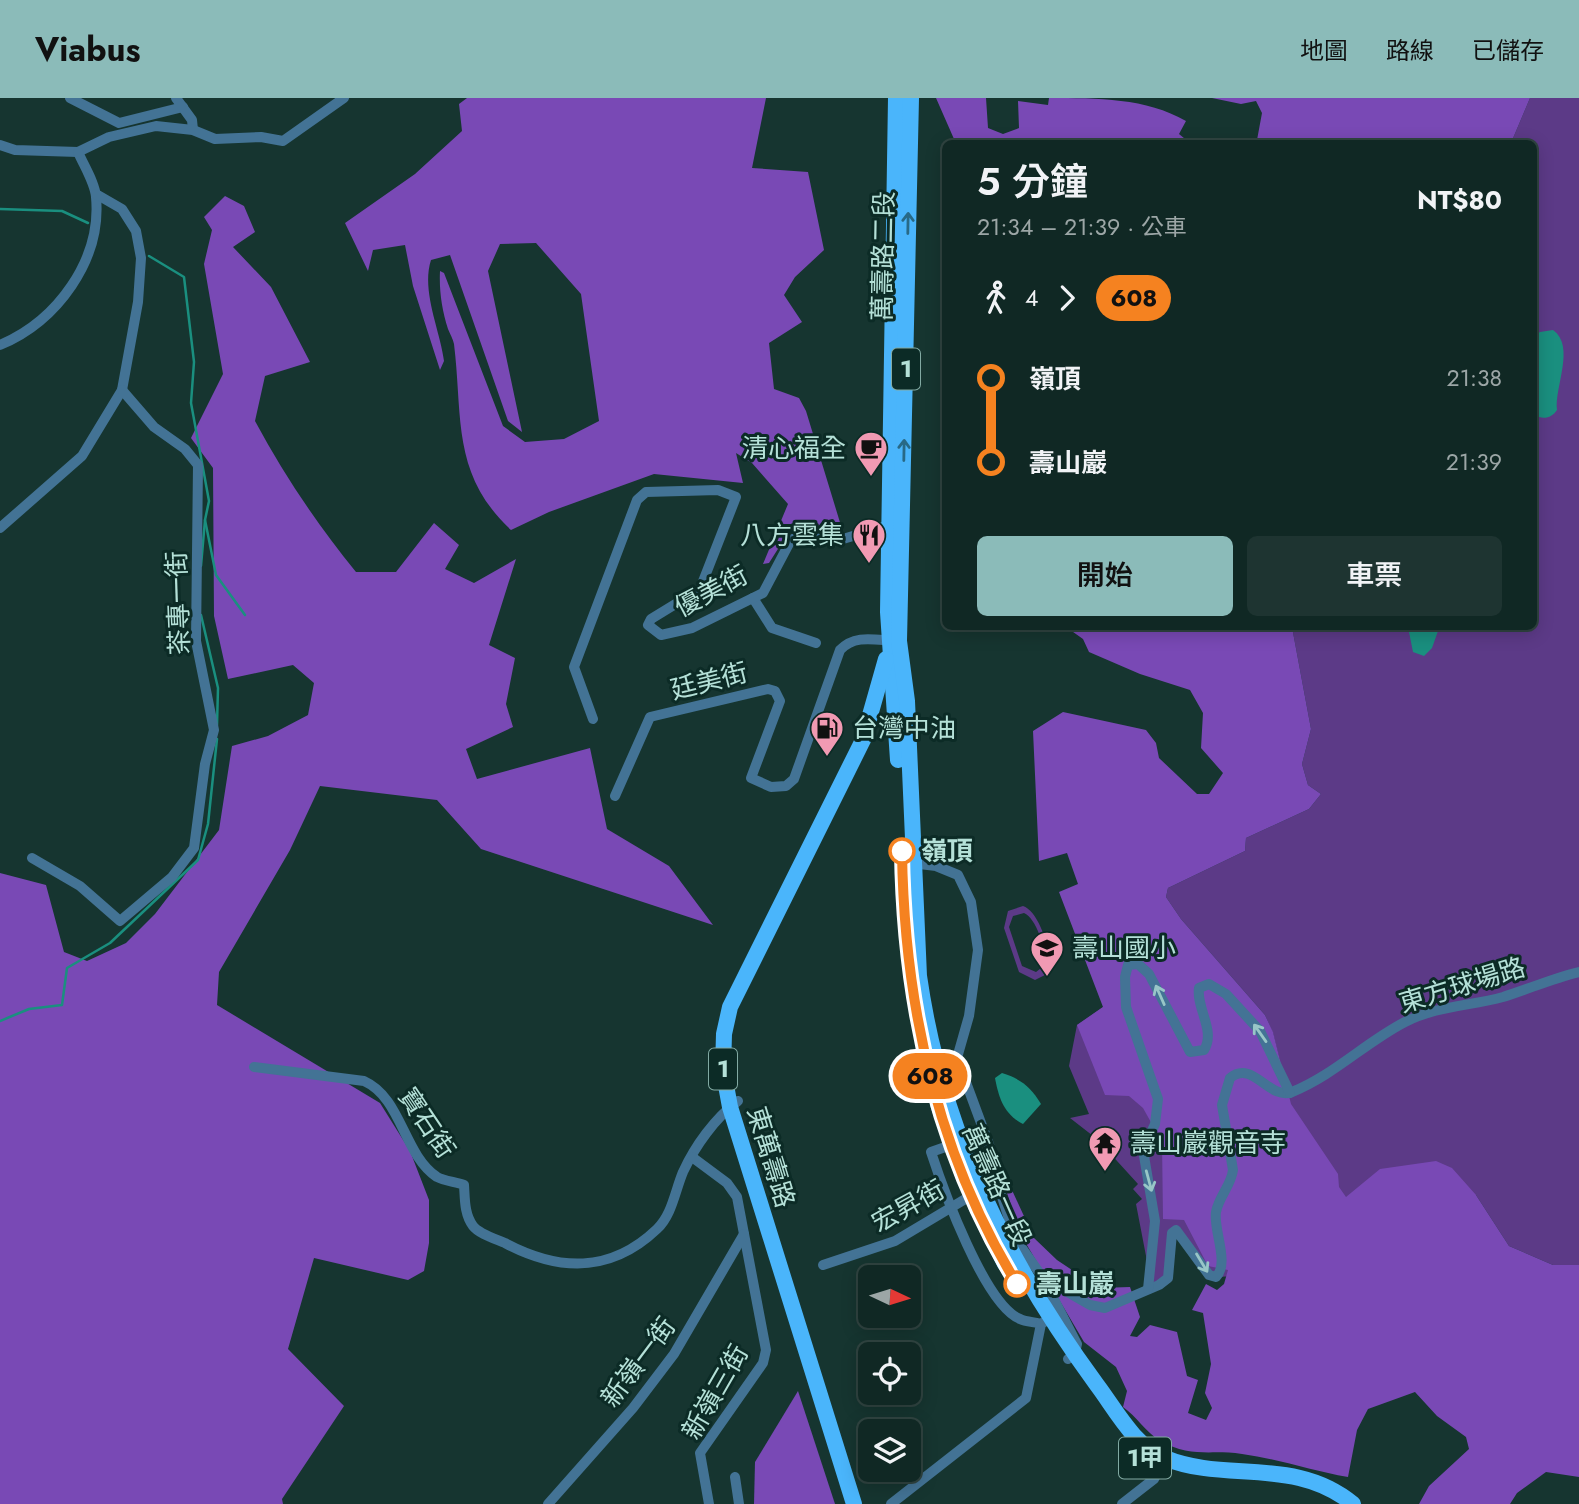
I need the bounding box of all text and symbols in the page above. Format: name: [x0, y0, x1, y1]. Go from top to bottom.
text: Viabus: [35, 26, 141, 73]
text: 地圖: [1300, 33, 1348, 68]
text: 路線: [1386, 33, 1434, 68]
text: 已儲存: [1472, 33, 1544, 68]
text: 5 分鐘: [977, 154, 1088, 209]
text: NT$80: [1417, 181, 1502, 219]
street label: 萬壽路二段: [863, 191, 903, 321]
text: 21:34 – 21:39 · 公車: [977, 210, 1187, 244]
one-way arrow: [902, 212, 915, 235]
icon: walk: [977, 279, 1015, 317]
icon: forward: [1048, 279, 1086, 317]
text: 608: [1110, 280, 1157, 315]
text: 4: [1025, 281, 1038, 315]
road number: 1: [892, 348, 920, 390]
text: 嶺頂: [1029, 360, 1081, 398]
text: 21:38: [1447, 361, 1502, 395]
place label: 清心福全: [742, 429, 846, 467]
cafe icon: 清心福全: [852, 429, 890, 478]
one-way arrow: [897, 439, 911, 462]
text: 壽山巖: [1029, 444, 1107, 482]
text: 21:39: [1446, 445, 1502, 479]
place label: 八方雲集: [740, 516, 844, 554]
restaurant icon: 八方雲集: [850, 516, 888, 565]
button: 開始: [977, 536, 1233, 616]
button: 車票: [1247, 536, 1502, 616]
street label: 茶專一街: [157, 550, 199, 656]
street label: 優美街: [668, 556, 754, 626]
street label: 廷美街: [667, 653, 751, 709]
fuel station icon: 台灣中油: [808, 709, 846, 758]
place label: 台灣中油: [852, 709, 956, 747]
place label: 嶺頂: [921, 832, 973, 870]
marker: 嶺頂: [889, 838, 915, 864]
school or university icon: 壽山國小: [1028, 929, 1066, 978]
place label: 壽山國小: [1072, 929, 1176, 967]
street label: 東方球場路: [1394, 948, 1530, 1022]
one-way arrow: [1153, 985, 1166, 1006]
one-way arrow: [1253, 1024, 1267, 1043]
road number: 1: [709, 1049, 737, 1090]
line badge: 608: [890, 1053, 970, 1099]
text: 608: [907, 1058, 954, 1093]
street label: 寶石街: [389, 1080, 465, 1166]
street label: 東萬壽路: [738, 1102, 804, 1212]
street label: 萬壽路一段: [953, 1118, 1041, 1252]
temple icon: 壽山巖觀音寺: [1086, 1124, 1124, 1173]
place label: 壽山巖觀音寺: [1130, 1124, 1286, 1162]
street label: 宏昇街: [865, 1170, 951, 1242]
one-way arrow: [1144, 1170, 1157, 1192]
one-way arrow: [1195, 1253, 1209, 1273]
north arrow: [858, 1265, 920, 1328]
map controls: [858, 1265, 921, 1482]
place label: 壽山巖: [1036, 1265, 1114, 1303]
marker: 壽山巖: [1004, 1271, 1030, 1297]
street label: 新嶺一街: [592, 1309, 684, 1415]
street label: 新嶺三街: [673, 1337, 757, 1447]
button: locate: [858, 1342, 921, 1405]
button: layers: [858, 1419, 921, 1482]
road number: 1甲: [1119, 1438, 1171, 1478]

